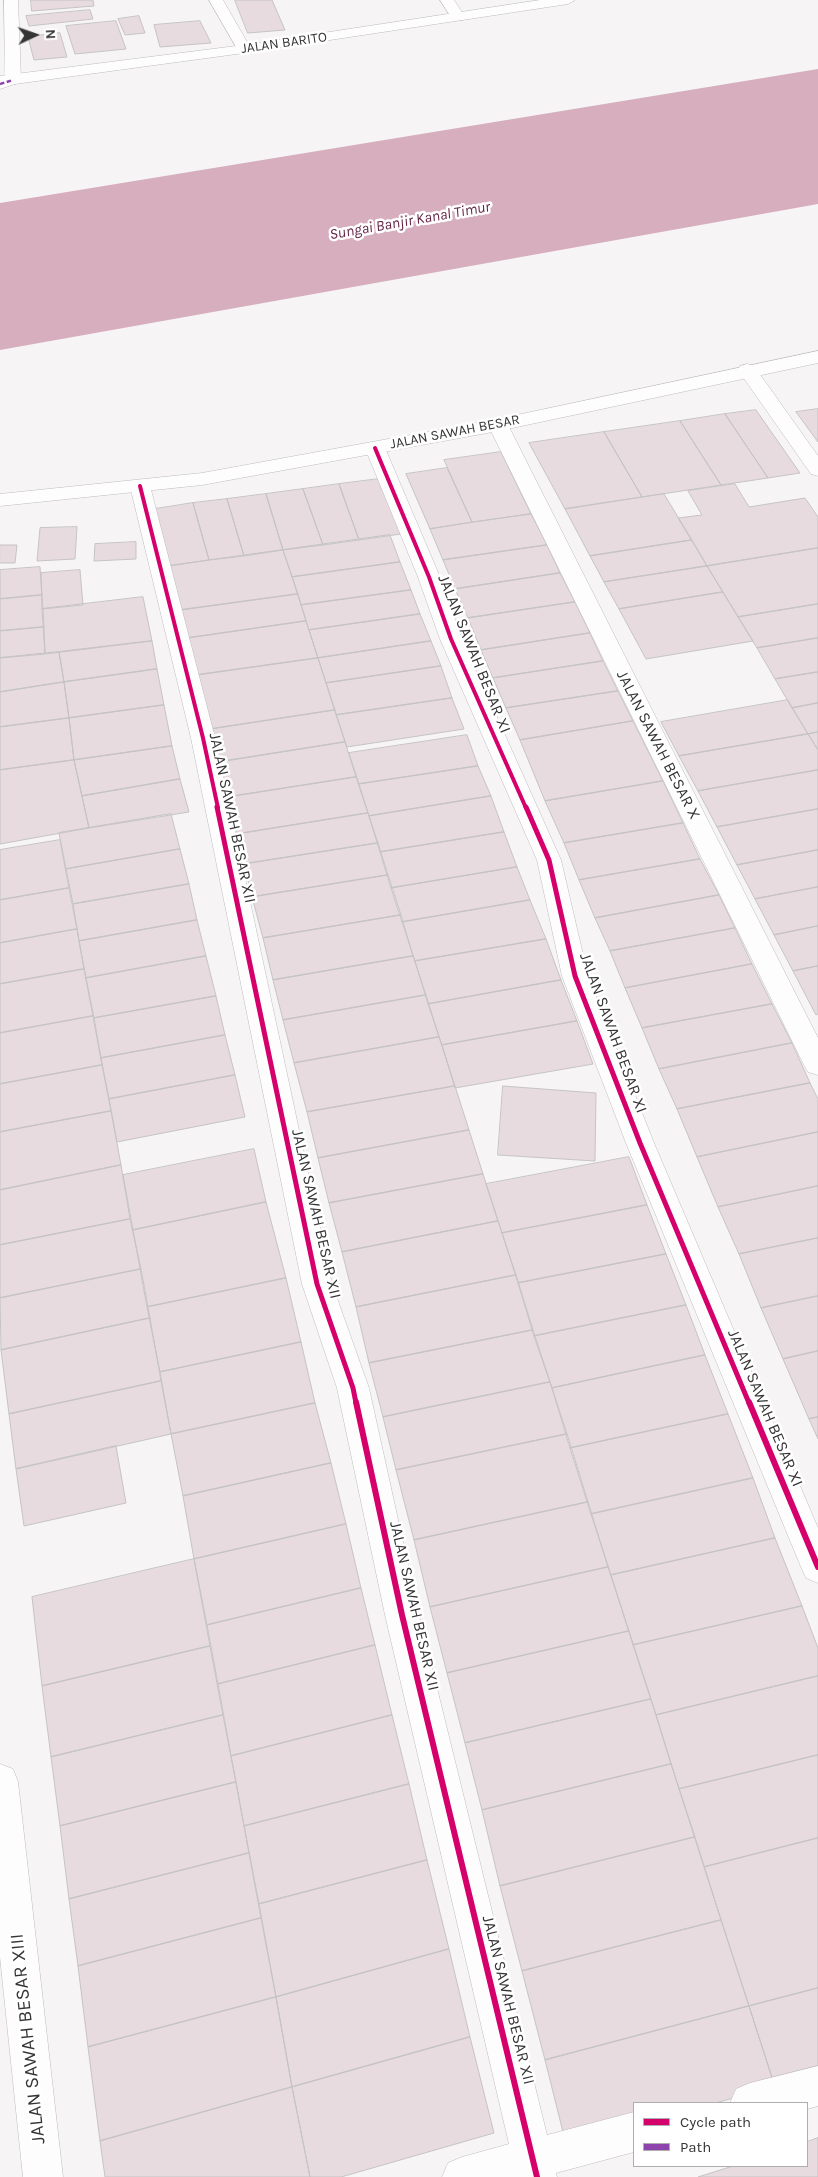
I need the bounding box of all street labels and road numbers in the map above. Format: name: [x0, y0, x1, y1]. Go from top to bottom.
street label: JALAN BARITO: [240, 29, 328, 57]
street label: JALAN SAWAH BESAR: [389, 411, 521, 453]
street label: JALAN SAWAH BESAR XI: [433, 572, 515, 736]
street label: JALAN SAWAH BESAR X: [612, 667, 704, 823]
street label: JALAN SAWAH BESAR XII: [205, 731, 259, 905]
street label: JALAN SAWAH BESAR XI: [575, 950, 651, 1116]
street label: JALAN SAWAH BESAR XII: [287, 1127, 345, 1301]
street label: JALAN SAWAH BESAR XI: [723, 1326, 807, 1490]
street label: JALAN SAWAH BESAR XII: [385, 1519, 443, 1693]
street label: JALAN SAWAH BESAR XII: [478, 1913, 538, 2087]
street label: JALAN SAWAH BESAR XIII: [6, 1933, 50, 2145]

